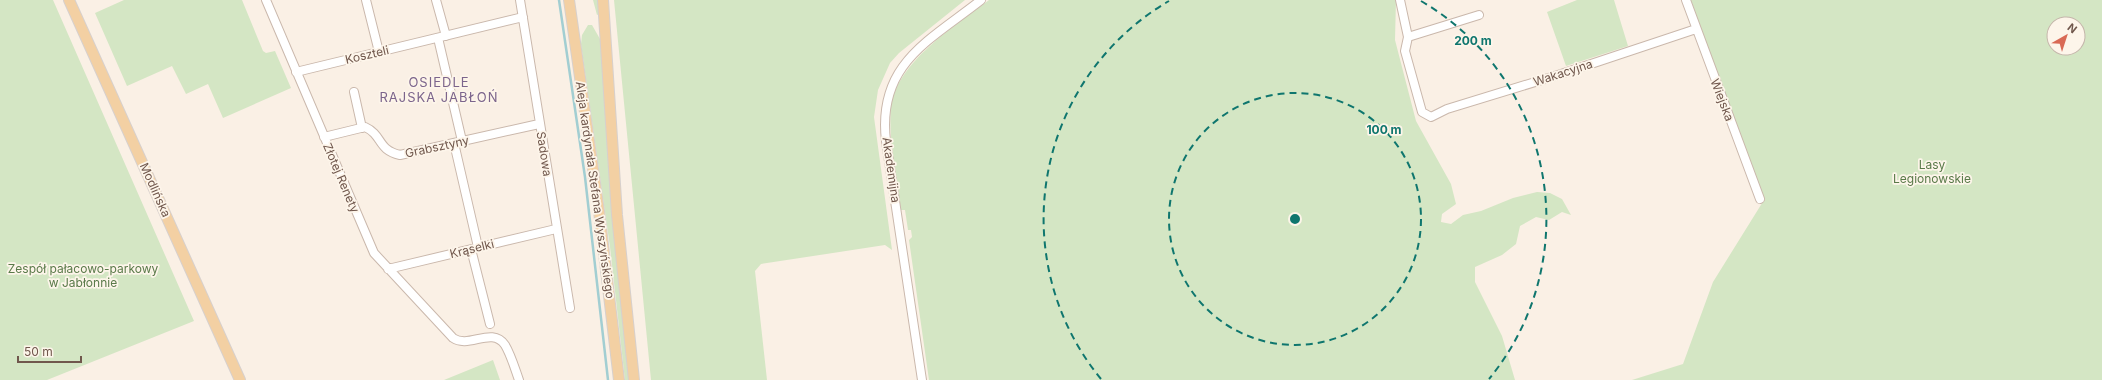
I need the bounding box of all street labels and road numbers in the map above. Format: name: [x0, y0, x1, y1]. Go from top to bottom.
street label: Koszteli: [344, 42, 390, 67]
street label: Wakacyjna: [1531, 56, 1594, 89]
street label: Wiejska: [1708, 76, 1737, 123]
street label: Aleja kardynała Stefana Wyszyńskiego: [573, 80, 618, 300]
street label: Sadowa: [534, 130, 555, 177]
street label: Grabsztyny: [404, 132, 471, 161]
street label: Akademijna: [879, 136, 904, 204]
street label: Złotej Renety: [320, 141, 363, 215]
street label: Modlińska: [137, 160, 174, 219]
street label: Krąselki: [448, 236, 496, 261]

